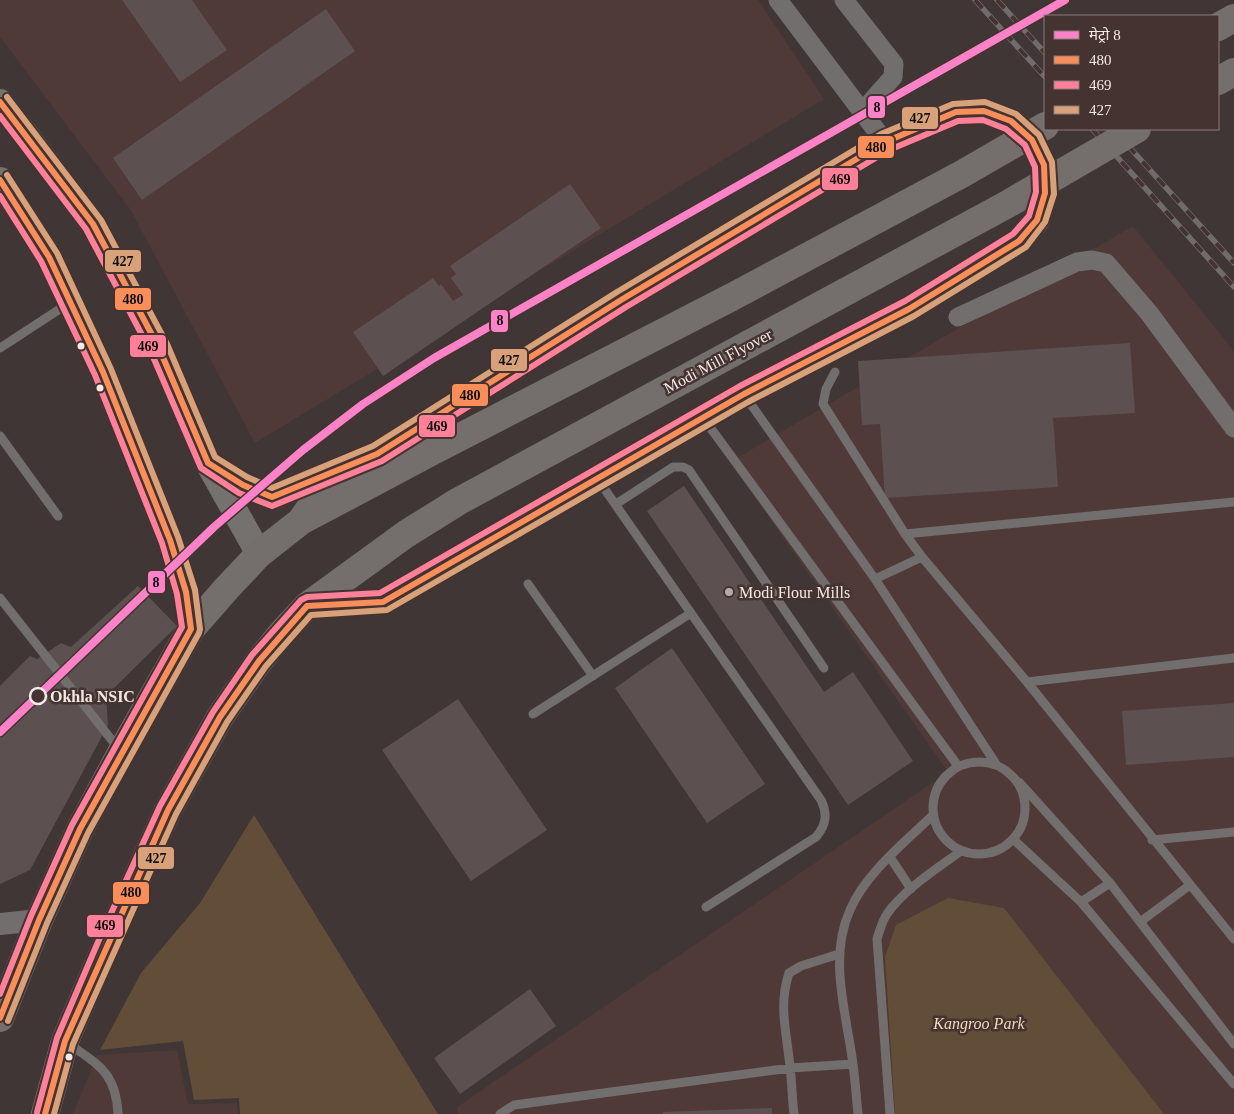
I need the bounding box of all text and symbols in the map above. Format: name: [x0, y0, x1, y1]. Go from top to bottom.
legend: [1044, 15, 1219, 130]
text: मेट्रो 8: [1089, 26, 1121, 44]
text: 480: [1089, 52, 1112, 68]
text: 469: [1089, 77, 1112, 93]
line badge: 8: [867, 95, 886, 119]
text: 8: [874, 100, 881, 115]
text: 427: [1089, 102, 1112, 118]
line badge: 427: [901, 106, 939, 130]
text: 427: [910, 111, 931, 126]
line badge: 480: [857, 135, 895, 159]
text: 480: [866, 140, 887, 155]
line badge: 469: [821, 167, 859, 191]
text: 469: [830, 172, 851, 187]
line badge: 427: [104, 249, 142, 273]
text: 427: [113, 254, 134, 269]
line badge: 480: [114, 287, 152, 311]
text: 480: [123, 292, 144, 307]
line badge: 8: [490, 309, 509, 333]
text: 8: [497, 313, 504, 328]
street label: Modi Mill Flyover: [661, 325, 776, 398]
line badge: 469: [129, 334, 167, 358]
text: 469: [138, 339, 159, 354]
unlabelled marker: [76, 341, 86, 351]
line badge: 427: [490, 348, 528, 372]
text: 427: [499, 353, 520, 368]
unlabelled marker: [95, 383, 105, 393]
line badge: 480: [451, 383, 489, 407]
text: 480: [460, 388, 481, 403]
line badge: 469: [418, 414, 456, 438]
text: 469: [427, 419, 448, 434]
line badge: 8: [147, 570, 166, 594]
text: 8: [153, 575, 160, 590]
place label: Modi Flour Mills: [739, 584, 850, 601]
marker: Modi Flour Mills: [723, 586, 735, 598]
marker: Okhla NSIC: [29, 687, 47, 705]
place label: Okhla NSIC: [50, 688, 135, 705]
line badge: 427: [137, 846, 175, 870]
text: 427: [146, 851, 167, 866]
line badge: 480: [112, 881, 150, 905]
text: 480: [121, 885, 142, 900]
line badge: 469: [86, 914, 124, 938]
text: 469: [95, 918, 116, 933]
park label: Kangroo Park: [932, 1015, 1026, 1033]
unlabelled marker: [64, 1052, 74, 1062]

